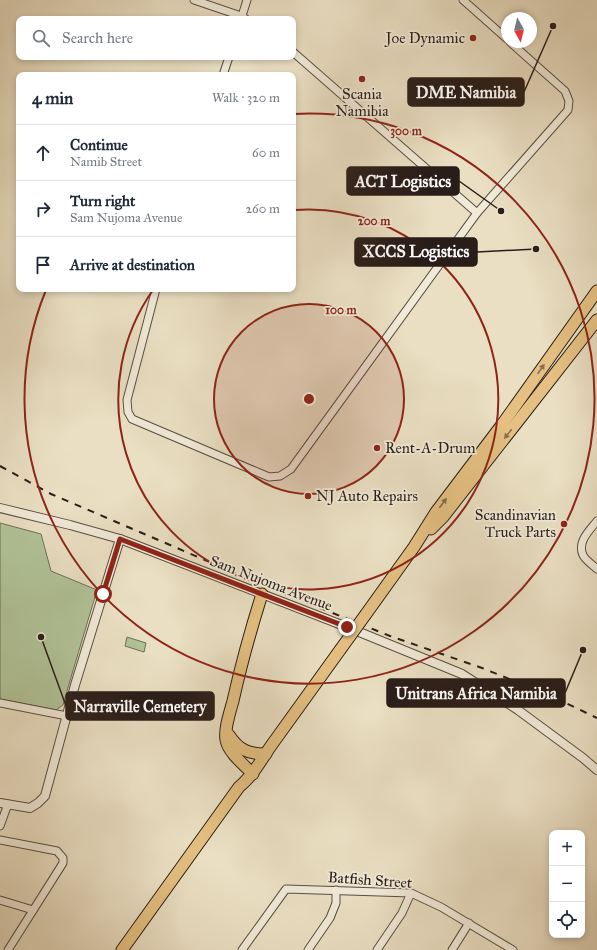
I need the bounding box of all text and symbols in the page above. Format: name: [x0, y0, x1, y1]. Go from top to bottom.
north arrow: [501, 12, 537, 48]
search box: [16, 16, 296, 60]
icon: search: [30, 27, 52, 49]
text: Search here: [62, 29, 133, 47]
place label: Joe Dynamic: [384, 29, 465, 48]
marker: Joe Dynamic: [468, 33, 478, 43]
marker: Scania Namibia: [357, 74, 367, 84]
callout: DME Namibia: [408, 78, 524, 106]
text: DME Namibia: [416, 83, 517, 102]
place label: Scania Namibia: [335, 85, 389, 120]
text: 4 min: [32, 88, 73, 109]
text: Walk · 320 m: [212, 90, 280, 106]
text: 300 m: [390, 124, 423, 139]
text: Continue: [70, 136, 128, 154]
icon: ahead: [32, 142, 54, 164]
text: 60 m: [252, 145, 280, 161]
text: Namib Street: [70, 154, 142, 170]
callout: ACT Logistics: [347, 167, 459, 195]
text: ACT Logistics: [354, 172, 451, 192]
text: Turn right: [70, 192, 135, 210]
icon: right: [32, 198, 54, 220]
text: 260 m: [246, 201, 280, 217]
text: Sam Nujoma Avenue: [70, 210, 182, 226]
text: 200 m: [358, 214, 391, 228]
callout: XCCS Logistics: [355, 238, 477, 266]
text: XCCS Logistics: [362, 242, 470, 262]
icon: arrive: [32, 254, 54, 276]
text: Arrive at destination: [70, 256, 195, 274]
text: 100 m: [325, 303, 358, 317]
one-way arrow: [537, 364, 545, 375]
centre of rings: [302, 392, 316, 406]
one-way arrow: [504, 428, 512, 439]
place label: Rent-A-Drum: [385, 439, 476, 457]
marker: Rent-A-Drum: [372, 443, 382, 453]
place label: NJ Auto Repairs: [316, 487, 418, 506]
marker: NJ Auto Repairs: [303, 491, 313, 501]
one-way arrow: [439, 497, 447, 508]
place label: Scandinavian Truck Parts: [475, 506, 556, 541]
marker: Scandinavian Truck Parts: [559, 519, 569, 529]
street label: Sam Nujoma Avenue: [207, 551, 335, 615]
route start: [94, 585, 112, 603]
route end: [338, 618, 356, 636]
callout: Unitrans Africa Namibia: [387, 679, 565, 707]
text: Unitrans Africa Namibia: [395, 684, 558, 703]
callout: Narraville Cemetery: [66, 692, 214, 720]
text: Narraville Cemetery: [74, 697, 208, 717]
map controls: [549, 830, 585, 938]
button: +: [549, 830, 585, 866]
button: −: [549, 866, 585, 902]
street label: Batfish Street: [327, 868, 413, 892]
button: locate: [549, 902, 585, 938]

